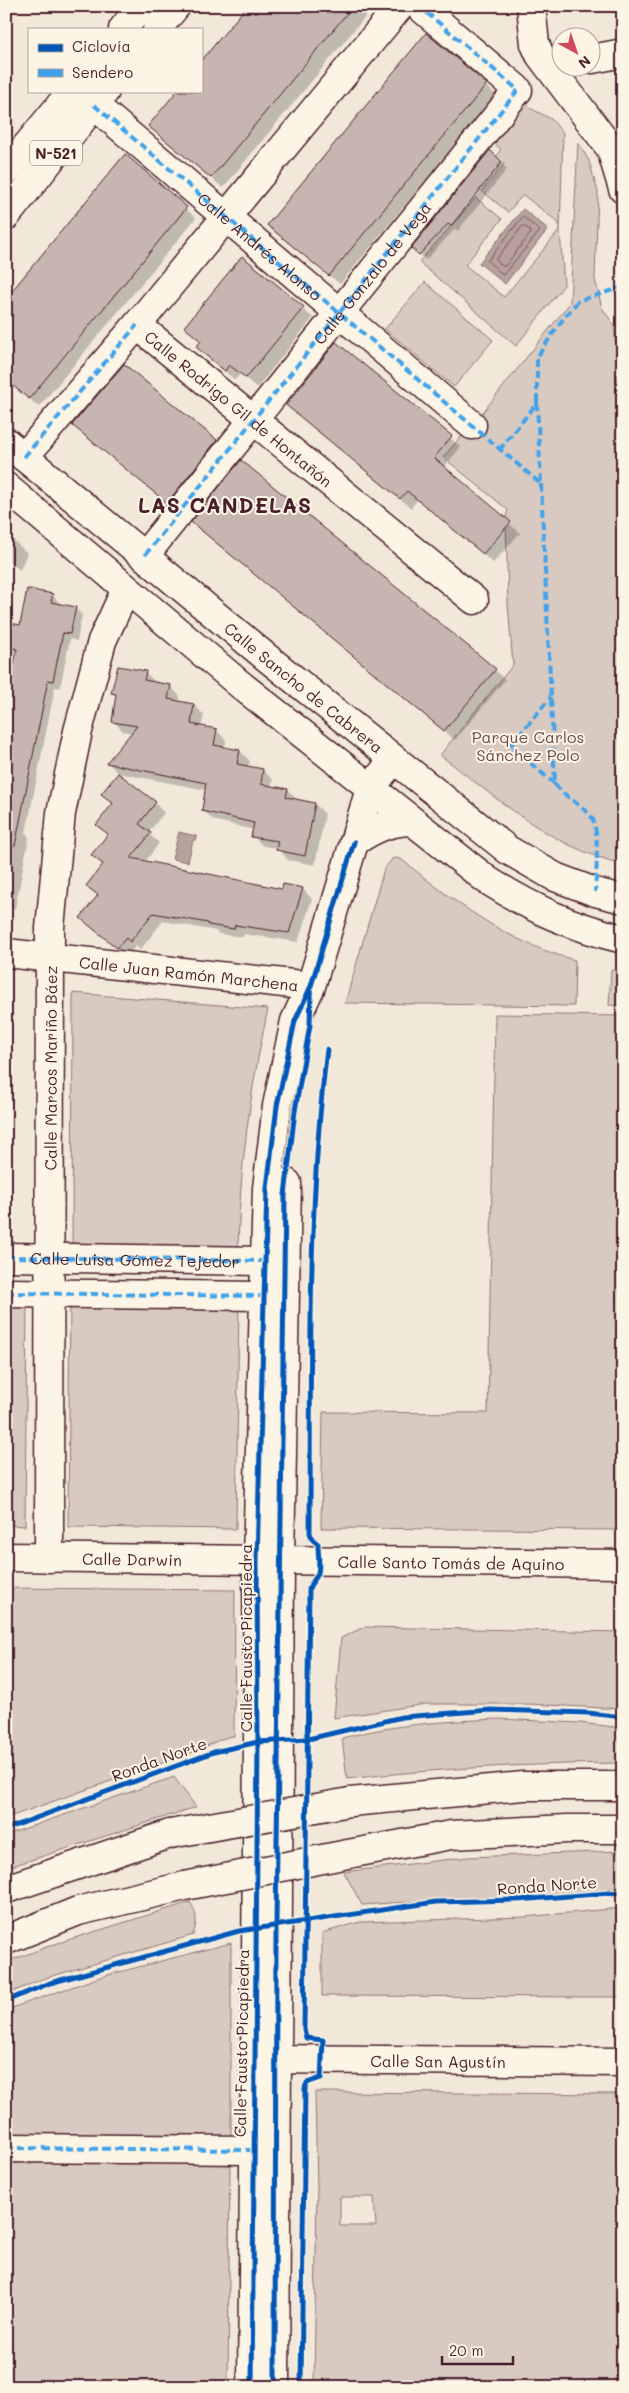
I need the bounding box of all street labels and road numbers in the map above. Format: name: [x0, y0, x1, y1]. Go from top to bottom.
road number: N-521: [30, 140, 82, 166]
street label: Calle Andrés Alonso: [194, 187, 327, 305]
street label: Calle Gonzalo de Vega: [308, 197, 435, 348]
street label: Calle Rodrigo Gil de Hontañón: [141, 325, 337, 491]
street label: Calle Sancho de Cabrera: [220, 617, 388, 757]
street label: Calle Juan Ramón Marchena: [78, 950, 300, 995]
street label: Calle Marcos Mariño Báez: [39, 965, 60, 1171]
street label: Calle Luisa Gómez Tejedor: [30, 1247, 240, 1271]
street label: Calle Fausto Picapiedra: [235, 1544, 256, 1732]
street label: Calle Darwin: [82, 1547, 182, 1569]
street label: Calle Santo Tomás de Aquino: [338, 1550, 564, 1574]
street label: Ronda Norte: [108, 1732, 210, 1786]
street label: Ronda Norte: [496, 1871, 598, 1899]
street label: Calle Fausto Picapiedra: [229, 1949, 253, 2137]
street label: Calle San Agustín: [370, 2049, 506, 2072]

